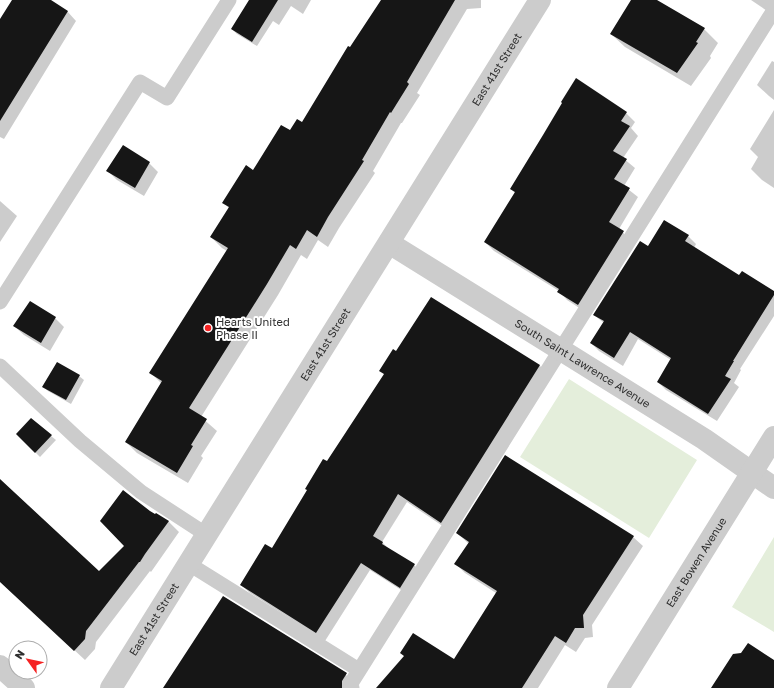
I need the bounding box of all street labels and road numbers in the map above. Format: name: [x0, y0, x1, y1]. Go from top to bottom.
street label: East 41st Street: [469, 30, 524, 108]
street label: East 41st Street: [297, 305, 352, 383]
street label: South Saint Lawrence Avenue: [513, 316, 653, 410]
street label: East Bowen Avenue: [663, 515, 728, 609]
street label: East 41st Street: [126, 580, 181, 658]

